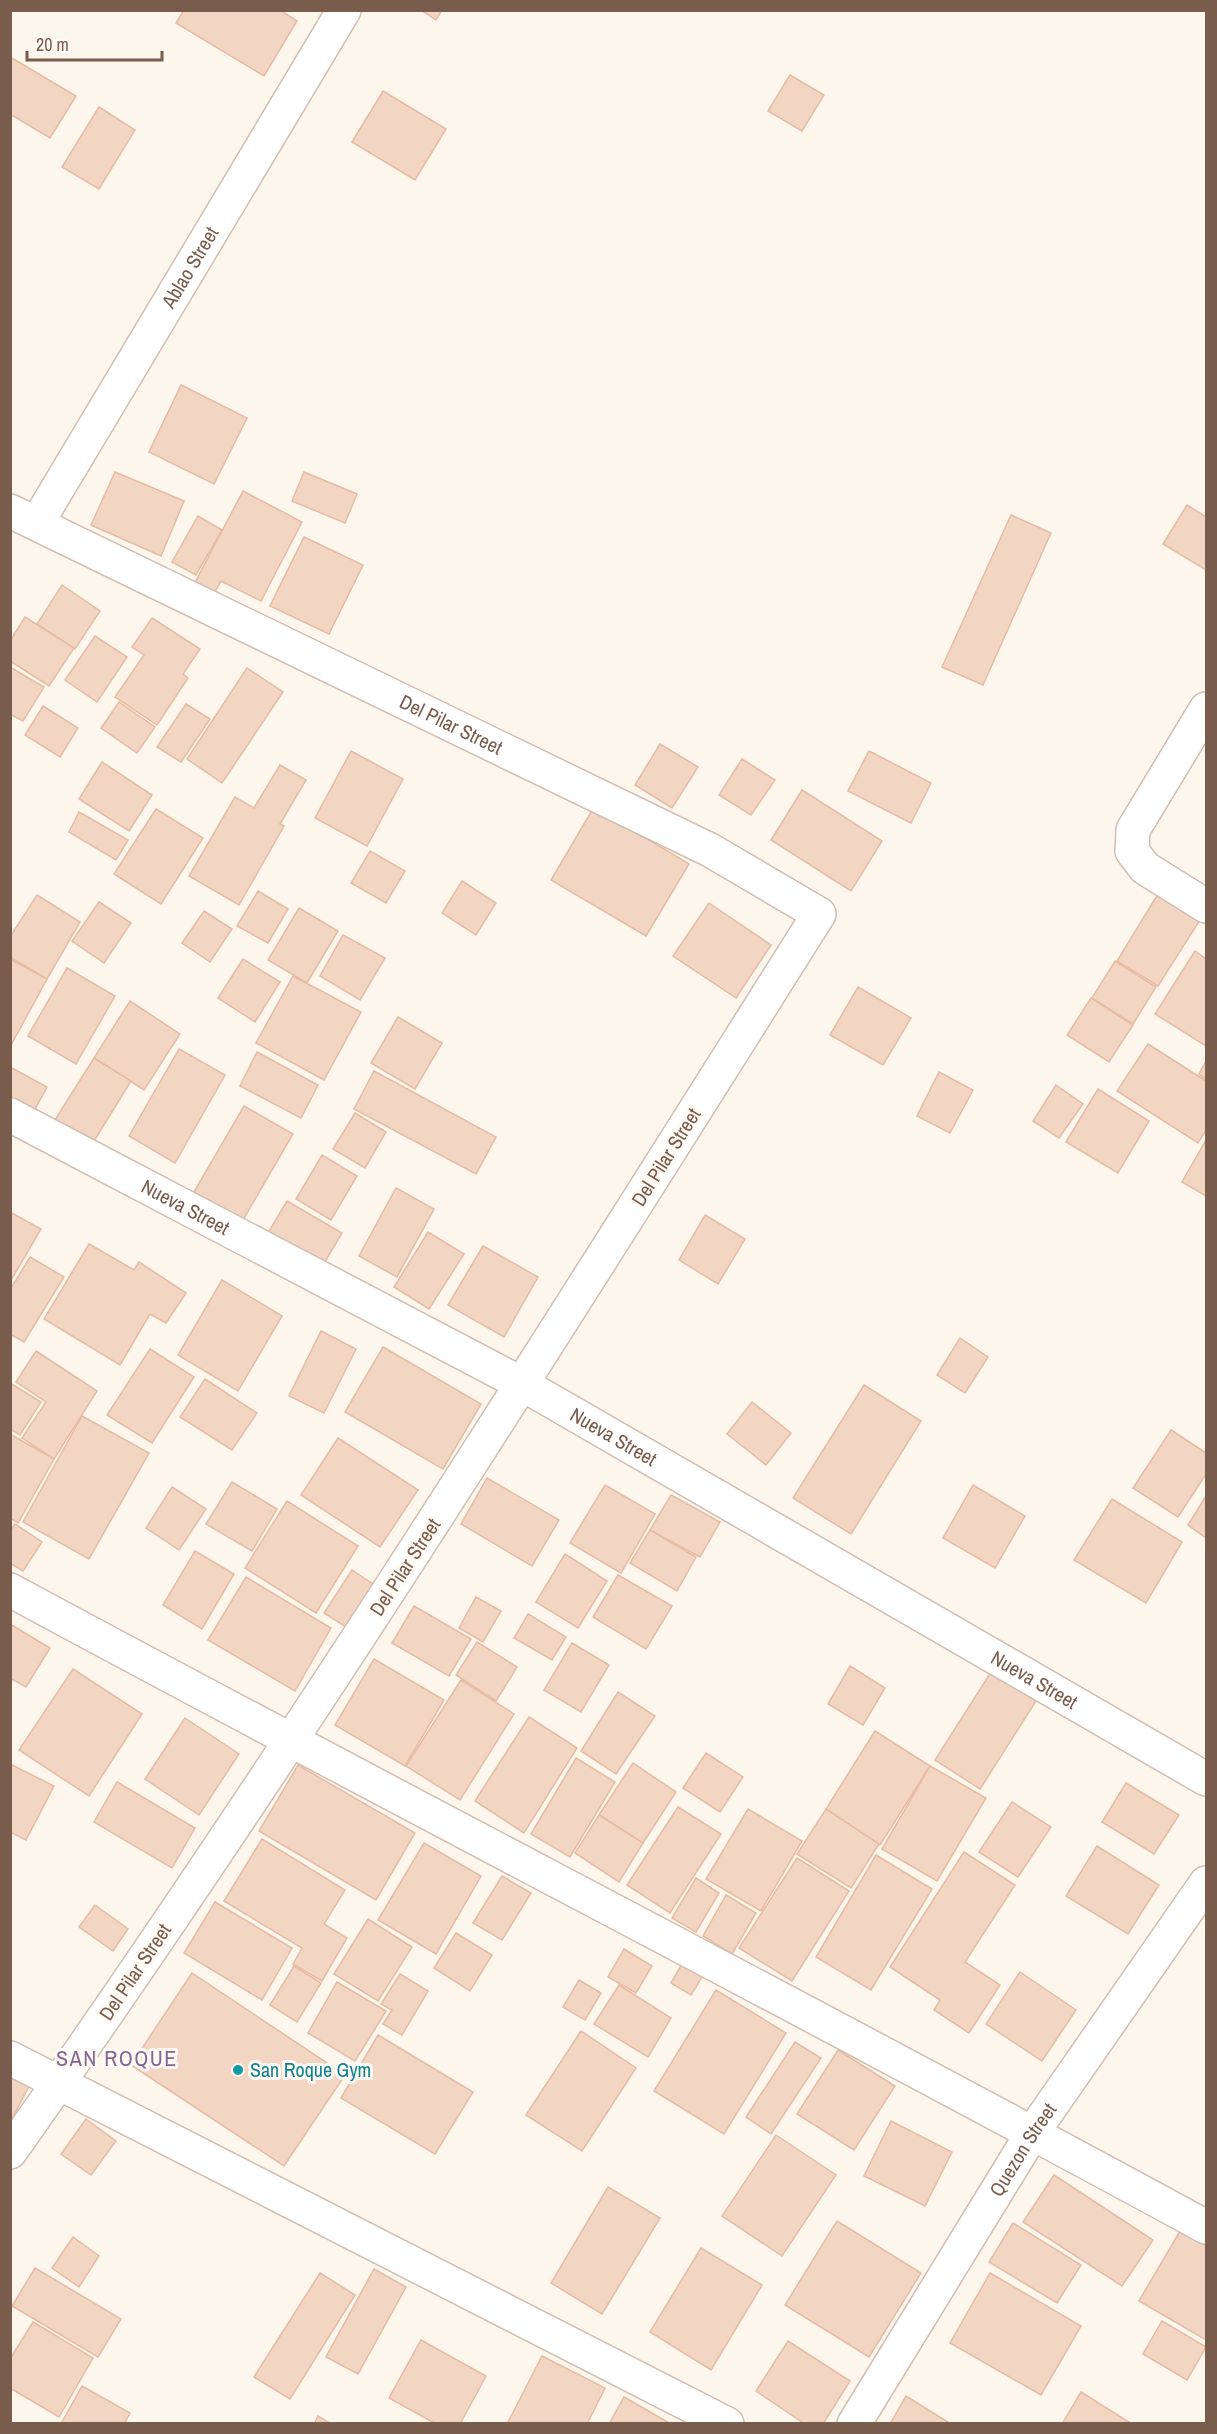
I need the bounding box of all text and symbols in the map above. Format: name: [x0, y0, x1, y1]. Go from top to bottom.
scale bar: [27, 24, 162, 62]
text: 20 m: [36, 32, 69, 57]
street label: Ablao Street: [154, 221, 225, 314]
street label: Del Pilar Street: [395, 688, 508, 761]
street label: Del Pilar Street: [625, 1102, 707, 1211]
street label: Nueva Street: [137, 1172, 235, 1241]
street label: Nueva Street: [566, 1401, 662, 1472]
street label: Del Pilar Street: [363, 1512, 446, 1621]
street label: Nueva Street: [986, 1644, 1083, 1715]
street label: Del Pilar Street: [92, 1918, 177, 2025]
district label: SAN ROQUE: [56, 2043, 178, 2073]
place label: San Roque Gym: [250, 2056, 371, 2083]
marker: San Roque Gym: [231, 2063, 245, 2077]
street label: Quezon Street: [983, 2097, 1062, 2201]

